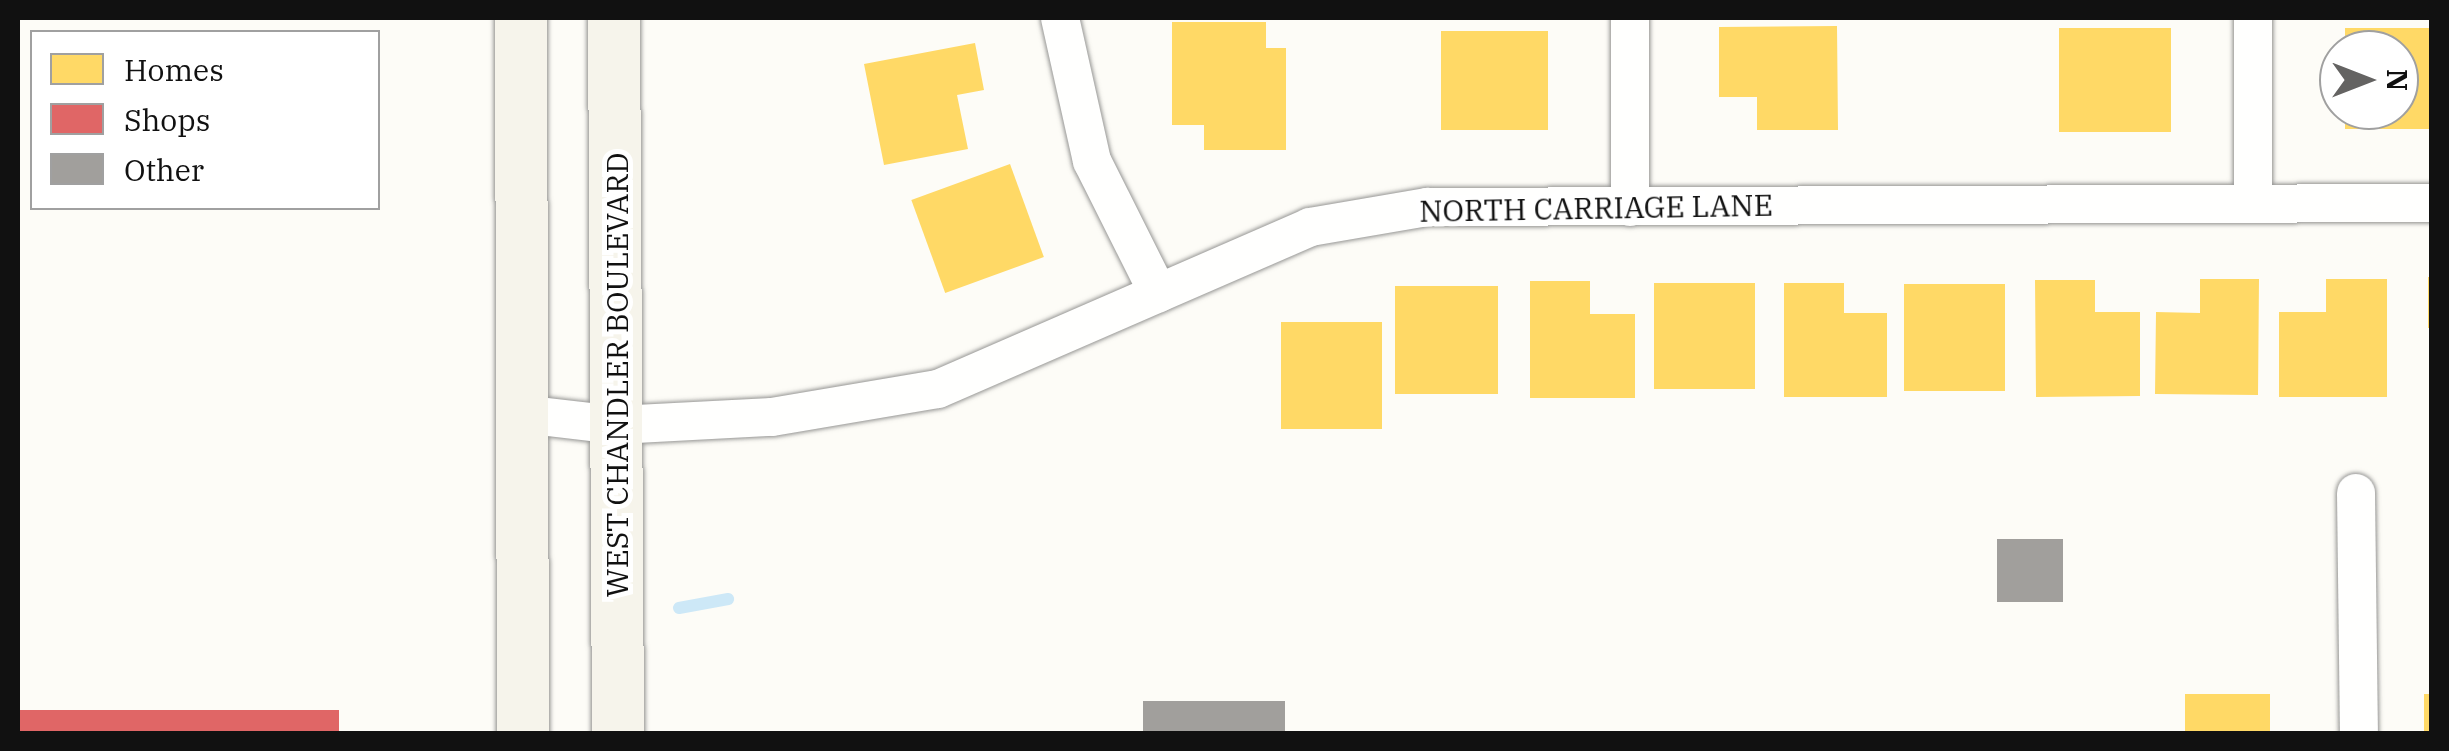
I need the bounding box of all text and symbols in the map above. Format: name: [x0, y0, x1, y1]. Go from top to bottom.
legend: [30, 30, 380, 210]
north arrow: [2319, 30, 2419, 130]
text: Homes: [124, 50, 224, 89]
text: N: [2379, 69, 2416, 91]
text: Shops: [124, 100, 210, 139]
text: Other: [124, 150, 204, 189]
street label: WEST CHANDLER BOULEVARD: [599, 152, 635, 598]
street label: NORTH CARRIAGE LANE: [1419, 187, 1773, 229]

